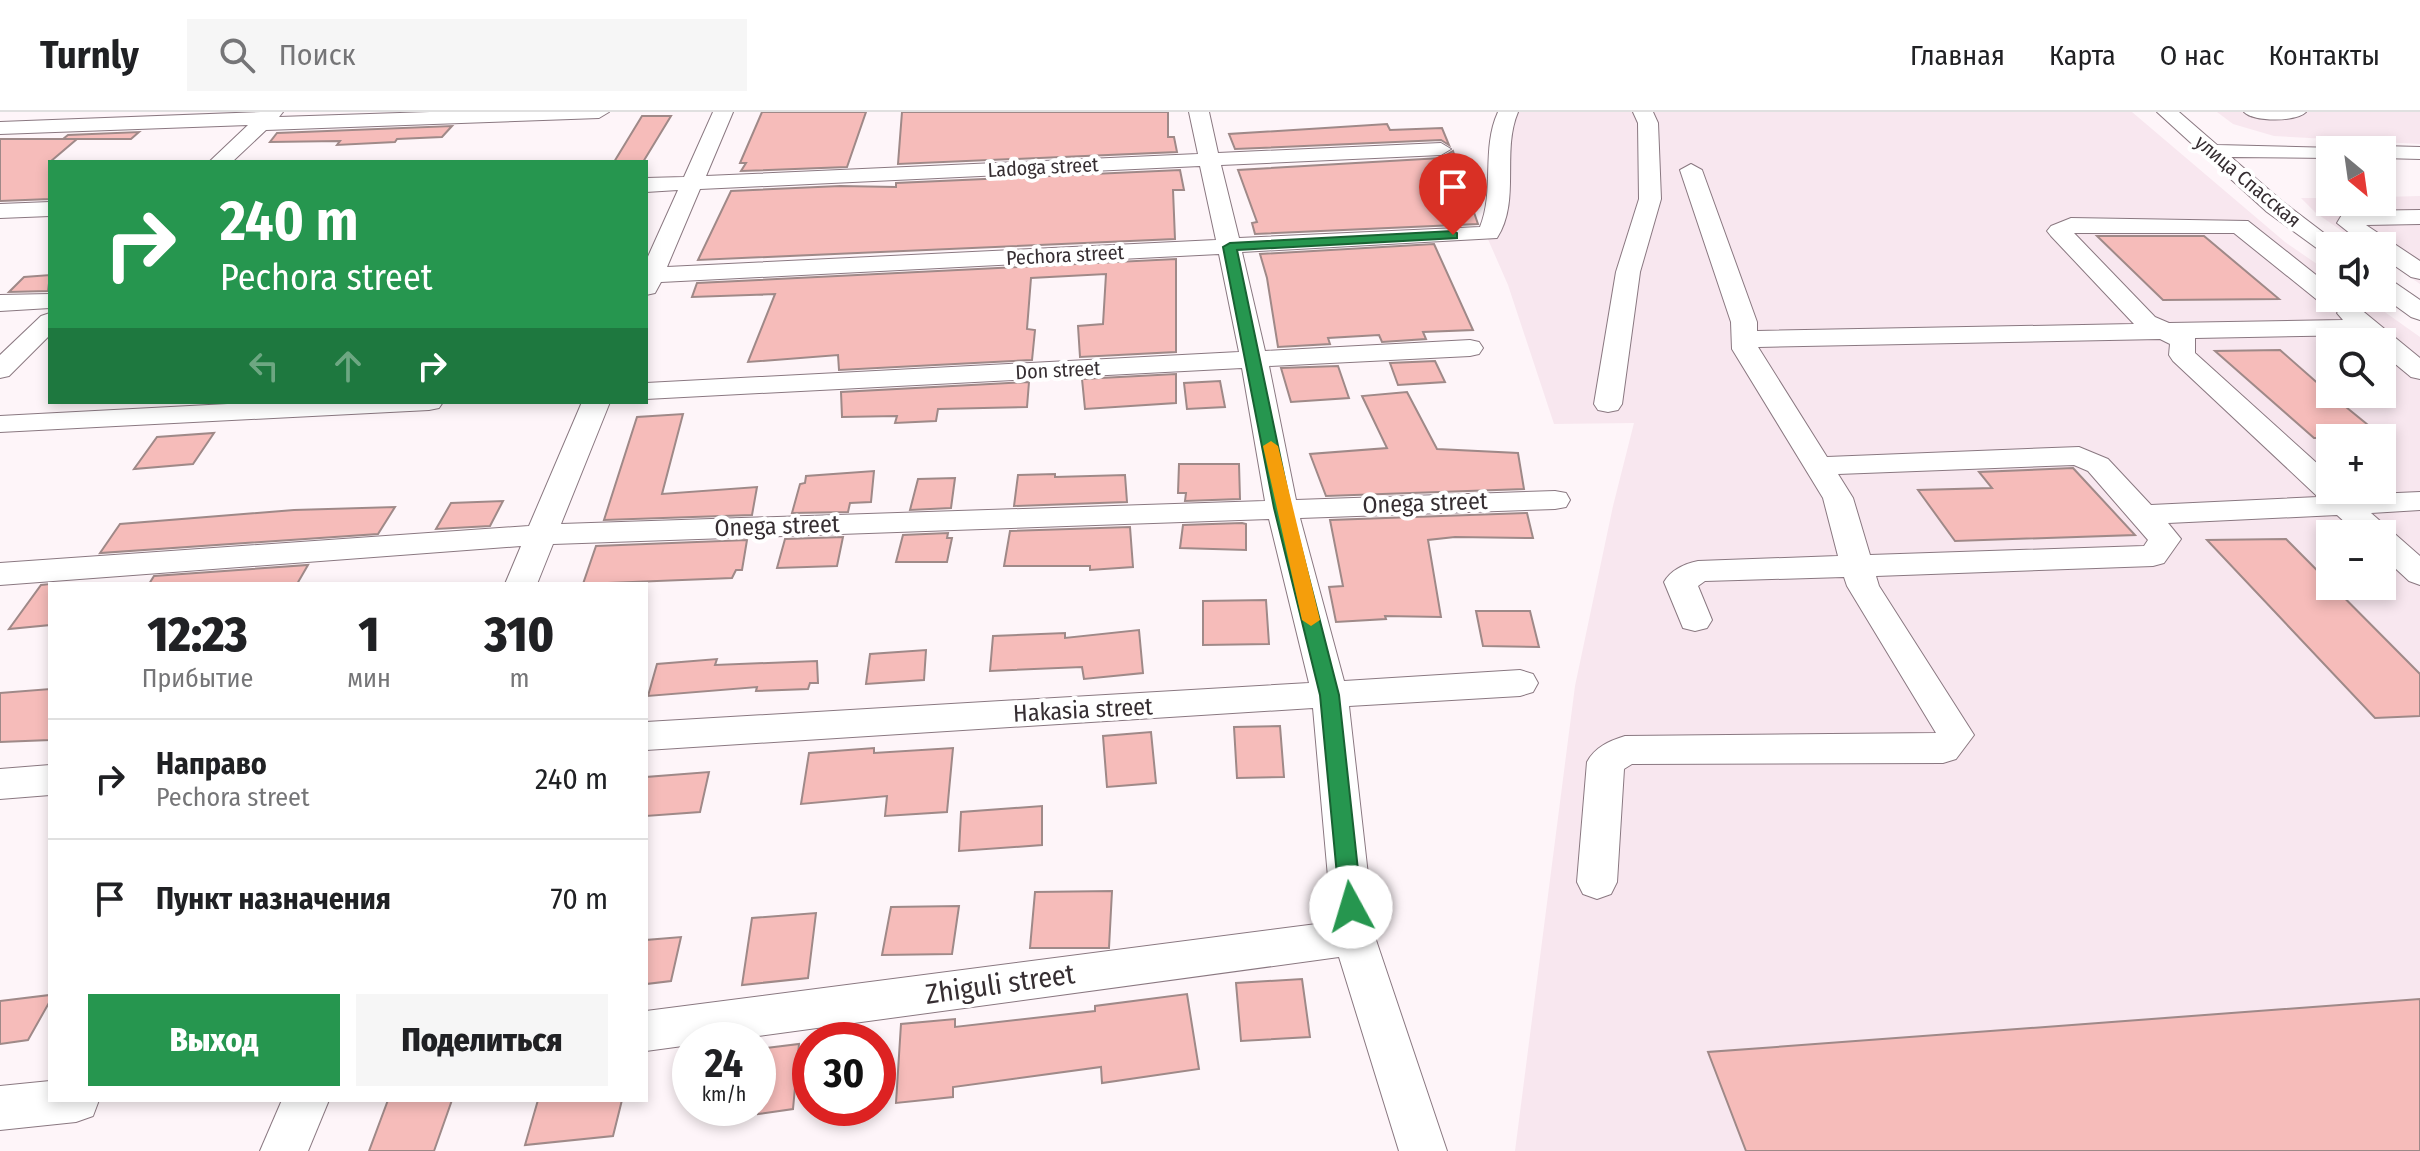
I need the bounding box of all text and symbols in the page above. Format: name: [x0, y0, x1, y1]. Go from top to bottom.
search box: [187, 19, 747, 91]
text: Turnly: [40, 32, 139, 78]
icon: search: [215, 33, 259, 77]
text: Поиск: [279, 37, 356, 73]
text: Главная: [1910, 39, 2005, 72]
text: Карта: [2049, 39, 2116, 72]
text: О нас: [2160, 39, 2225, 72]
text: Контакты: [2269, 39, 2380, 72]
street label: улица Спасская: [2190, 130, 2306, 232]
north arrow: [2316, 136, 2396, 216]
map controls: [2316, 136, 2396, 600]
street label: Ladoga street: [987, 152, 1100, 182]
pin: [1419, 153, 1487, 235]
icon: arrive: [1431, 165, 1475, 209]
text: 240 m: [220, 188, 359, 255]
icon: right: [88, 192, 192, 296]
button: sound: [2316, 232, 2396, 312]
street label: Pechora street: [1005, 240, 1125, 270]
text: Pechora street: [220, 256, 432, 300]
button: search: [2316, 328, 2396, 408]
icon: left: [242, 344, 286, 388]
icon: ahead: [326, 344, 370, 388]
icon: right: [410, 344, 454, 388]
street label: Don street: [1015, 356, 1102, 384]
button: +: [2316, 424, 2396, 504]
street label: Onega street: [1362, 487, 1488, 519]
street label: Onega street: [714, 510, 840, 542]
button: −: [2316, 520, 2396, 600]
text: 12:23: [148, 606, 248, 664]
text: 1: [359, 606, 379, 664]
text: 310: [485, 606, 554, 664]
text: Прибытие: [142, 663, 253, 694]
text: мин: [347, 663, 391, 694]
text: m: [509, 663, 529, 694]
street label: Hakasia street: [1012, 692, 1154, 728]
text: Направо: [156, 746, 267, 782]
icon: right: [88, 757, 132, 801]
text: 240 m: [535, 761, 608, 797]
text: Pechora street: [156, 782, 309, 813]
position arrow: [1309, 865, 1393, 949]
icon: arrive: [88, 877, 132, 921]
text: Пункт назначения: [156, 881, 391, 917]
text: 70 m: [550, 881, 608, 917]
street label: Zhiguli street: [923, 957, 1078, 1011]
button: Выход: [88, 994, 340, 1086]
button: Поделиться: [356, 994, 608, 1086]
speed limit sign: 30: [792, 1022, 896, 1126]
text: 24: [705, 1040, 743, 1088]
text: km/h: [702, 1082, 746, 1106]

